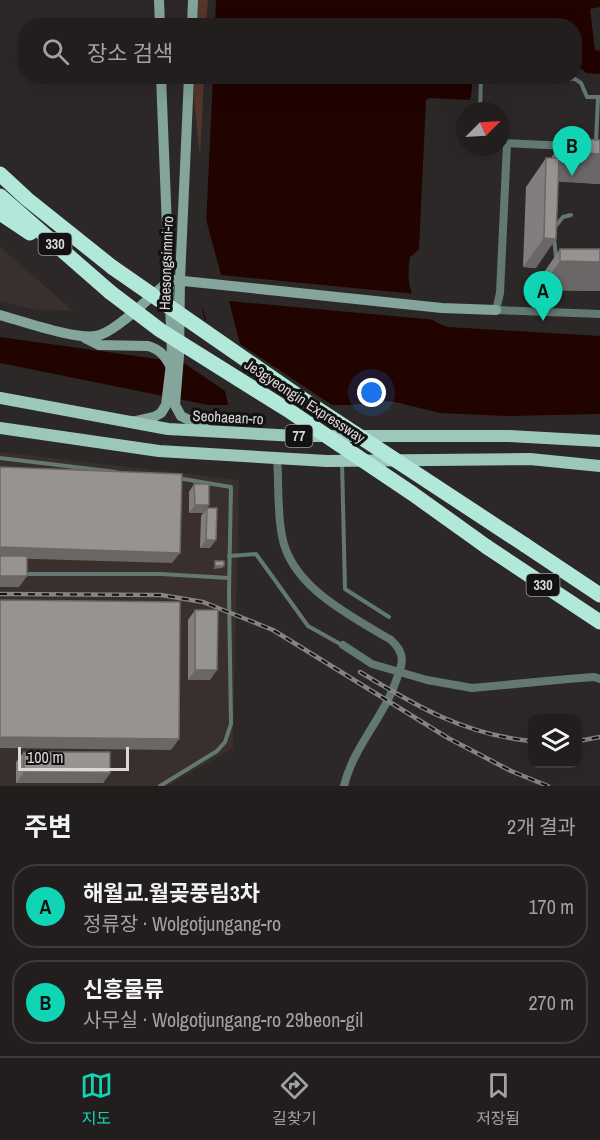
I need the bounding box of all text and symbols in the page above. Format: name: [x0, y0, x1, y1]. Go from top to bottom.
search box: [18, 18, 582, 84]
icon: search: [39, 35, 72, 68]
text: 장소 검색: [87, 38, 173, 68]
north arrow: [456, 102, 510, 156]
pin: B: [552, 126, 592, 176]
street label: Haesongsimni-ro: [154, 215, 178, 311]
road number: 330: [38, 233, 72, 255]
pin: A: [524, 272, 562, 321]
street label: Je3gyeongin Expressway: [241, 354, 370, 448]
your location: [357, 378, 386, 407]
street label: Seohaean-ro: [192, 405, 264, 429]
road number: 77: [286, 425, 312, 447]
road number: 330: [526, 574, 560, 596]
map controls: [528, 714, 582, 768]
button: layers: [528, 714, 582, 768]
scale bar: [18, 744, 129, 772]
text: 100 m: [27, 746, 63, 768]
text: 주변: [24, 809, 72, 844]
text: 2개 결과: [507, 813, 576, 840]
text: 해월교.월곶풍림3차: [83, 878, 260, 908]
text: A: [40, 893, 51, 920]
text: 170 m: [528, 893, 574, 920]
text: 정류장 · Wolgotjungang-ro: [83, 910, 281, 937]
text: 신흥물류: [83, 974, 164, 1004]
text: B: [40, 989, 51, 1016]
text: 270 m: [528, 989, 574, 1016]
text: 사무실 · Wolgotjungang-ro 29beon-gil: [83, 1006, 363, 1033]
tab: 지도: [80, 1069, 113, 1129]
tab: 길찾기: [272, 1069, 316, 1129]
tab: 저장됨: [476, 1069, 520, 1129]

